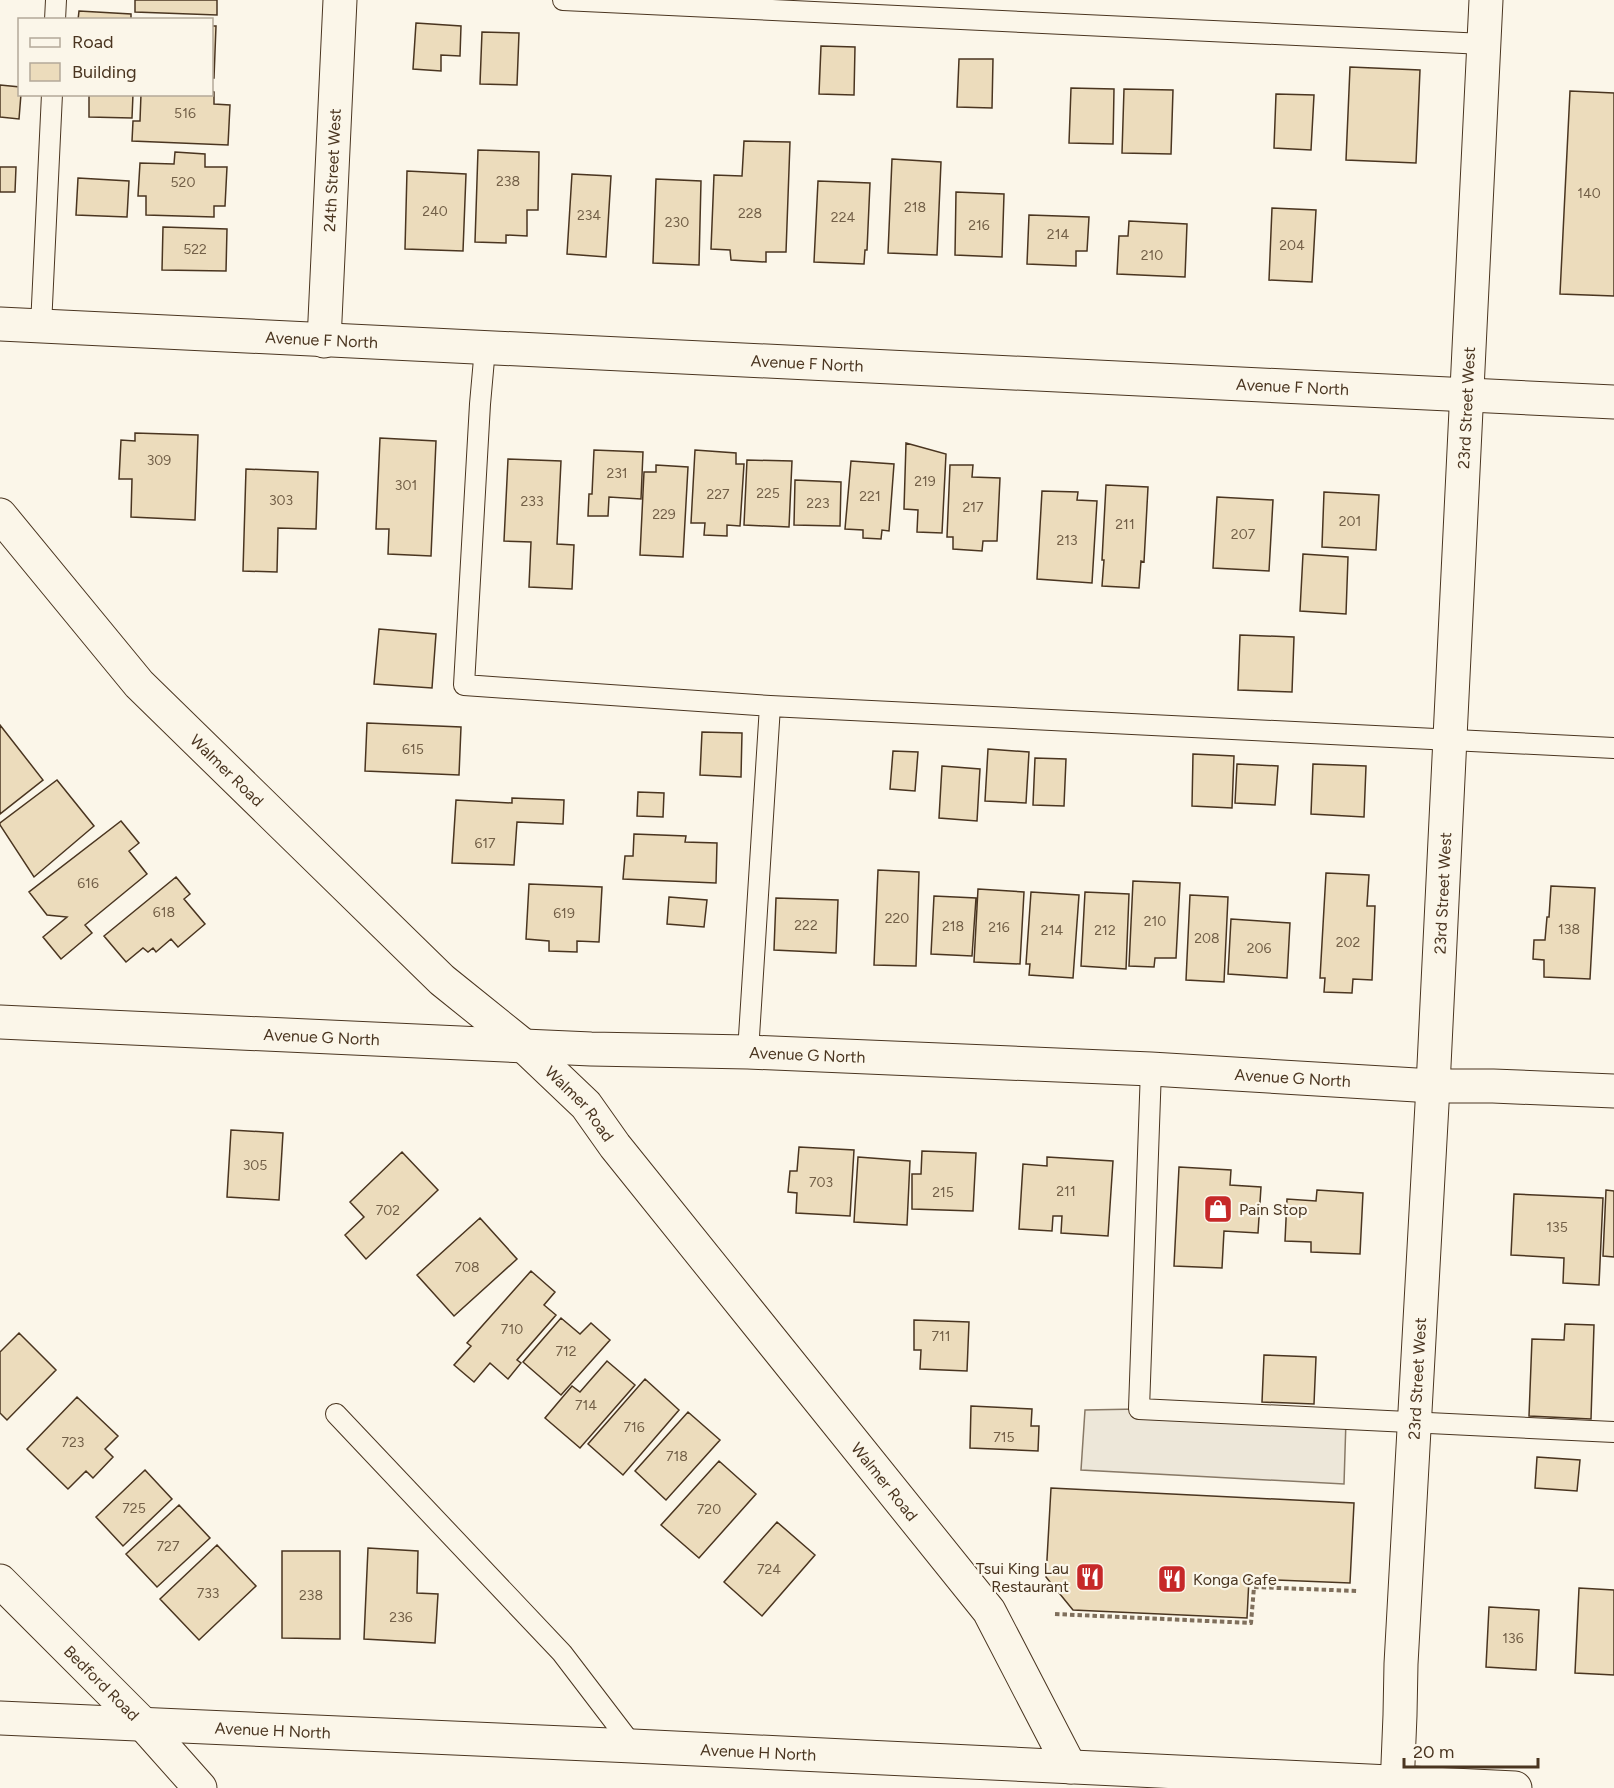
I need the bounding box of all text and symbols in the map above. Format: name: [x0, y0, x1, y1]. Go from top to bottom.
legend: [18, 18, 213, 96]
text: Road: [72, 31, 113, 53]
text: Building: [72, 61, 137, 83]
house number: 516: [174, 105, 196, 122]
street label: 24th Street West: [320, 108, 344, 232]
house number: 238: [496, 173, 520, 190]
house number: 520: [171, 174, 195, 191]
house number: 140: [1577, 185, 1601, 202]
house number: 218: [904, 199, 926, 216]
house number: 240: [422, 203, 448, 220]
house number: 228: [738, 205, 762, 222]
house number: 234: [577, 207, 601, 224]
house number: 224: [831, 209, 855, 226]
house number: 230: [665, 214, 689, 231]
house number: 216: [968, 217, 990, 234]
house number: 214: [1047, 226, 1069, 243]
house number: 204: [1279, 237, 1305, 254]
house number: 522: [183, 241, 207, 258]
house number: 210: [1141, 247, 1163, 264]
street label: Avenue F North: [265, 327, 379, 352]
street label: 23rd Street West: [1454, 346, 1479, 469]
street label: Avenue F North: [750, 351, 864, 375]
street label: Avenue F North: [1236, 374, 1349, 399]
house number: 309: [147, 452, 171, 469]
house number: 231: [606, 465, 628, 482]
house number: 219: [914, 473, 936, 490]
house number: 301: [395, 477, 417, 494]
house number: 225: [756, 485, 780, 502]
house number: 227: [706, 486, 730, 503]
house number: 221: [859, 488, 881, 505]
house number: 303: [269, 492, 293, 509]
house number: 233: [520, 493, 544, 510]
house number: 223: [806, 495, 830, 512]
house number: 217: [962, 499, 984, 516]
house number: 229: [652, 506, 676, 523]
house number: 201: [1339, 513, 1361, 530]
house number: 211: [1115, 516, 1135, 533]
house number: 207: [1231, 526, 1256, 543]
house number: 213: [1056, 532, 1078, 549]
street label: Walmer Road: [186, 730, 268, 810]
house number: 615: [402, 741, 424, 758]
street label: 23rd Street West: [1430, 832, 1455, 955]
house number: 617: [474, 835, 496, 852]
house number: 616: [77, 875, 99, 892]
house number: 618: [153, 904, 175, 921]
house number: 619: [553, 905, 575, 922]
house number: 220: [885, 910, 909, 927]
house number: 210: [1144, 913, 1166, 930]
house number: 222: [794, 917, 818, 934]
house number: 218: [942, 918, 964, 935]
house number: 216: [988, 919, 1010, 936]
house number: 138: [1558, 921, 1580, 938]
house number: 214: [1041, 922, 1063, 939]
house number: 212: [1094, 922, 1116, 939]
house number: 208: [1194, 930, 1220, 947]
house number: 202: [1336, 934, 1360, 951]
house number: 206: [1247, 940, 1271, 957]
street label: Avenue G North: [263, 1025, 380, 1049]
street label: Avenue G North: [749, 1043, 866, 1066]
street label: Walmer Road: [541, 1062, 618, 1145]
street label: Avenue G North: [1234, 1065, 1351, 1091]
house number: 305: [243, 1157, 267, 1174]
house number: 703: [809, 1174, 833, 1191]
house number: 211: [1056, 1183, 1076, 1200]
house number: 215: [932, 1184, 954, 1201]
shop icon: Pain Stop: [1202, 1193, 1234, 1225]
place label: Pain Stop: [1239, 1200, 1307, 1219]
house number: 702: [376, 1202, 400, 1219]
house number: 135: [1546, 1219, 1568, 1236]
house number: 708: [454, 1259, 480, 1276]
street label: 23rd Street West: [1404, 1317, 1430, 1440]
house number: 710: [501, 1321, 523, 1338]
house number: 711: [931, 1328, 951, 1345]
house number: 712: [555, 1343, 577, 1360]
house number: 714: [575, 1397, 597, 1414]
house number: 716: [623, 1419, 645, 1436]
house number: 715: [993, 1429, 1015, 1446]
house number: 723: [62, 1434, 84, 1451]
street label: Walmer Road: [848, 1438, 922, 1524]
house number: 718: [666, 1448, 688, 1465]
house number: 725: [122, 1500, 146, 1517]
house number: 720: [697, 1501, 721, 1518]
house number: 727: [157, 1538, 180, 1555]
place label: Tsui King Lau Restaurant: [976, 1559, 1069, 1596]
house number: 724: [757, 1561, 781, 1578]
restaurant icon: Tsui King Lau Restaurant: [1074, 1561, 1106, 1593]
restaurant icon: Konga Cafe: [1156, 1563, 1188, 1595]
place label: Konga Cafe: [1193, 1570, 1277, 1589]
house number: 733: [197, 1585, 219, 1602]
house number: 238: [299, 1587, 323, 1604]
house number: 236: [389, 1609, 413, 1626]
house number: 136: [1502, 1630, 1524, 1647]
street label: Bedford Road: [60, 1641, 143, 1724]
street label: Avenue H North: [214, 1718, 331, 1742]
scale bar: [1404, 1731, 1538, 1769]
street label: Avenue H North: [700, 1740, 817, 1764]
text: 20 m: [1413, 1741, 1454, 1763]

